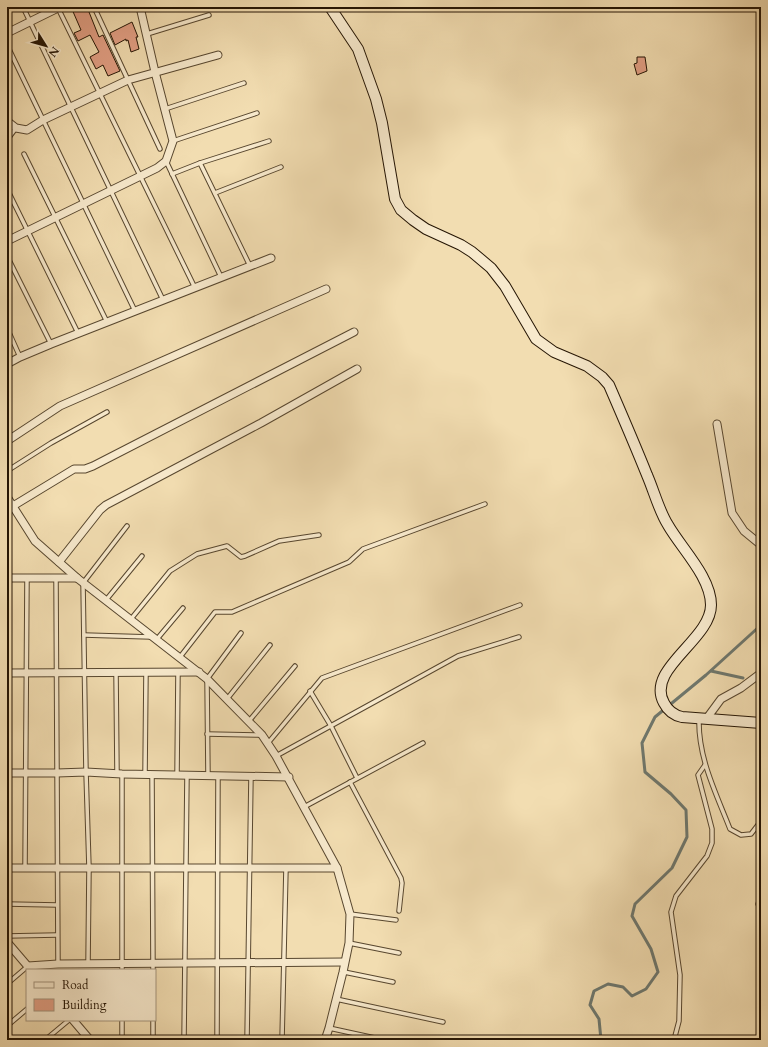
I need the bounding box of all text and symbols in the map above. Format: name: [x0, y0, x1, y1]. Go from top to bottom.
north arrow: [26, 26, 66, 66]
text: N: [44, 43, 62, 60]
legend: [26, 969, 156, 1021]
text: Road: [62, 977, 89, 993]
text: Building: [62, 997, 107, 1013]

